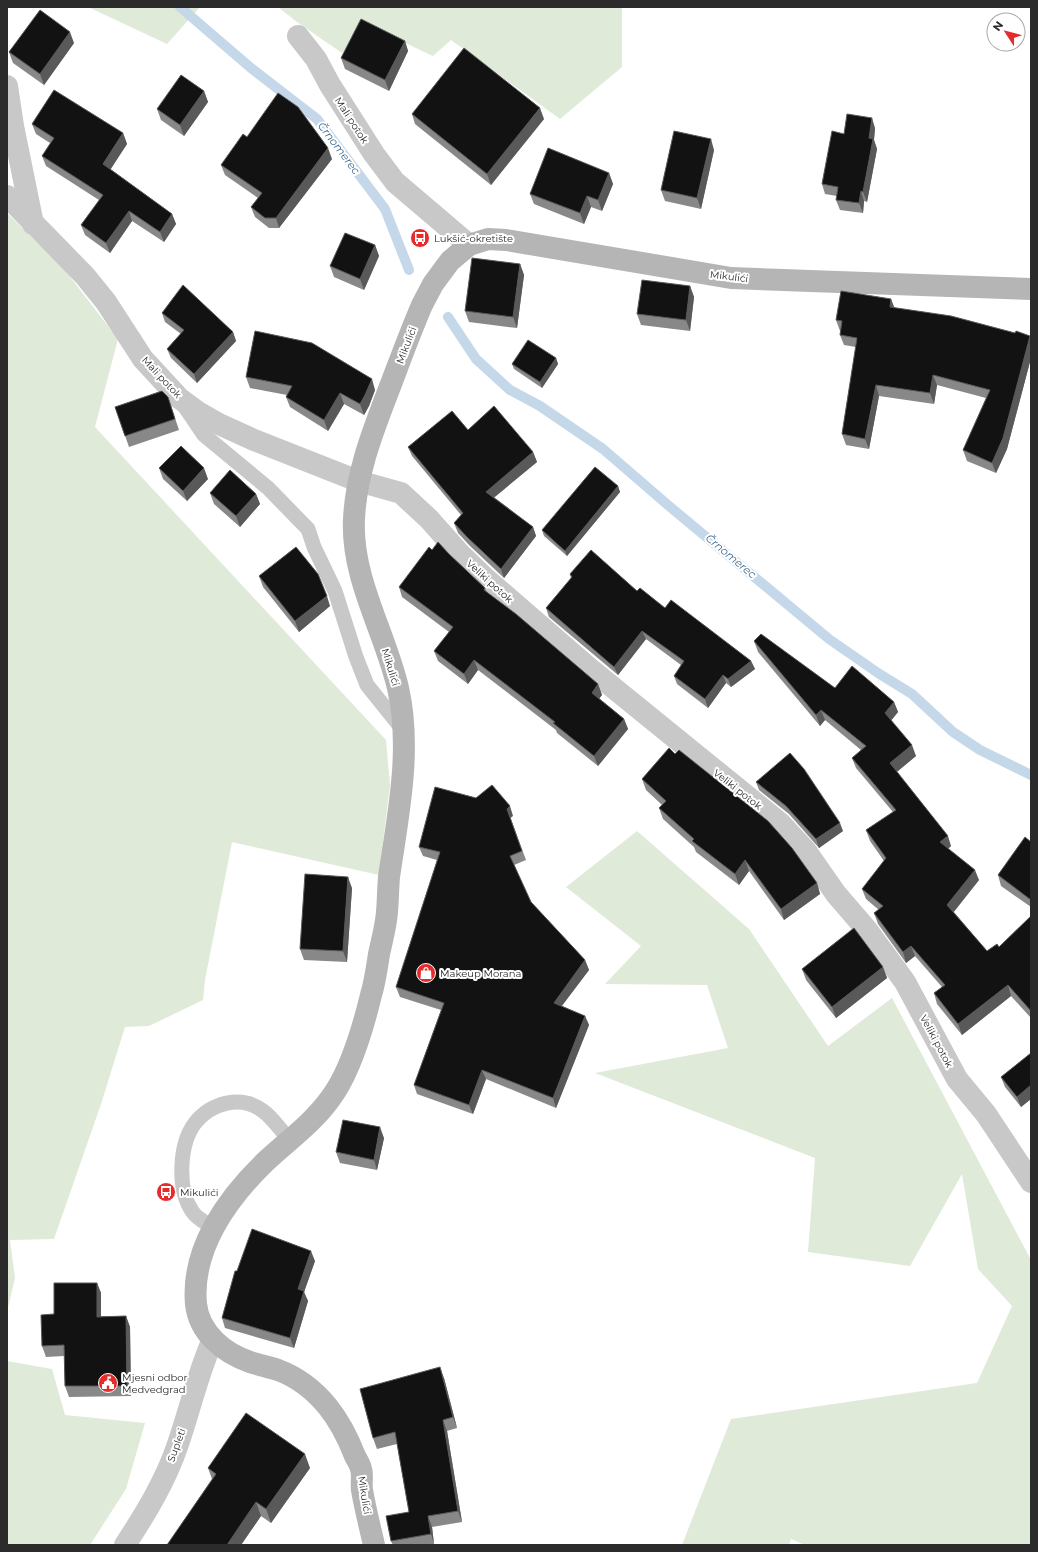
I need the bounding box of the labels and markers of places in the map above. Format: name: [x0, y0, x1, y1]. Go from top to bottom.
bus stop icon: Lukšić-okretište: [409, 227, 431, 249]
place label: Lukšić-okretište: [434, 232, 513, 245]
shop icon: Makeup Morana: [415, 962, 437, 984]
place label: Makeup Morana: [440, 967, 521, 980]
bus stop icon: Mikulići: [155, 1181, 177, 1203]
place label: Mikulići: [180, 1186, 218, 1199]
place label: Mjesni odbor Medvedgrad: [122, 1371, 188, 1396]
public building icon: Mjesni odbor Medvedgrad: [97, 1372, 119, 1394]

